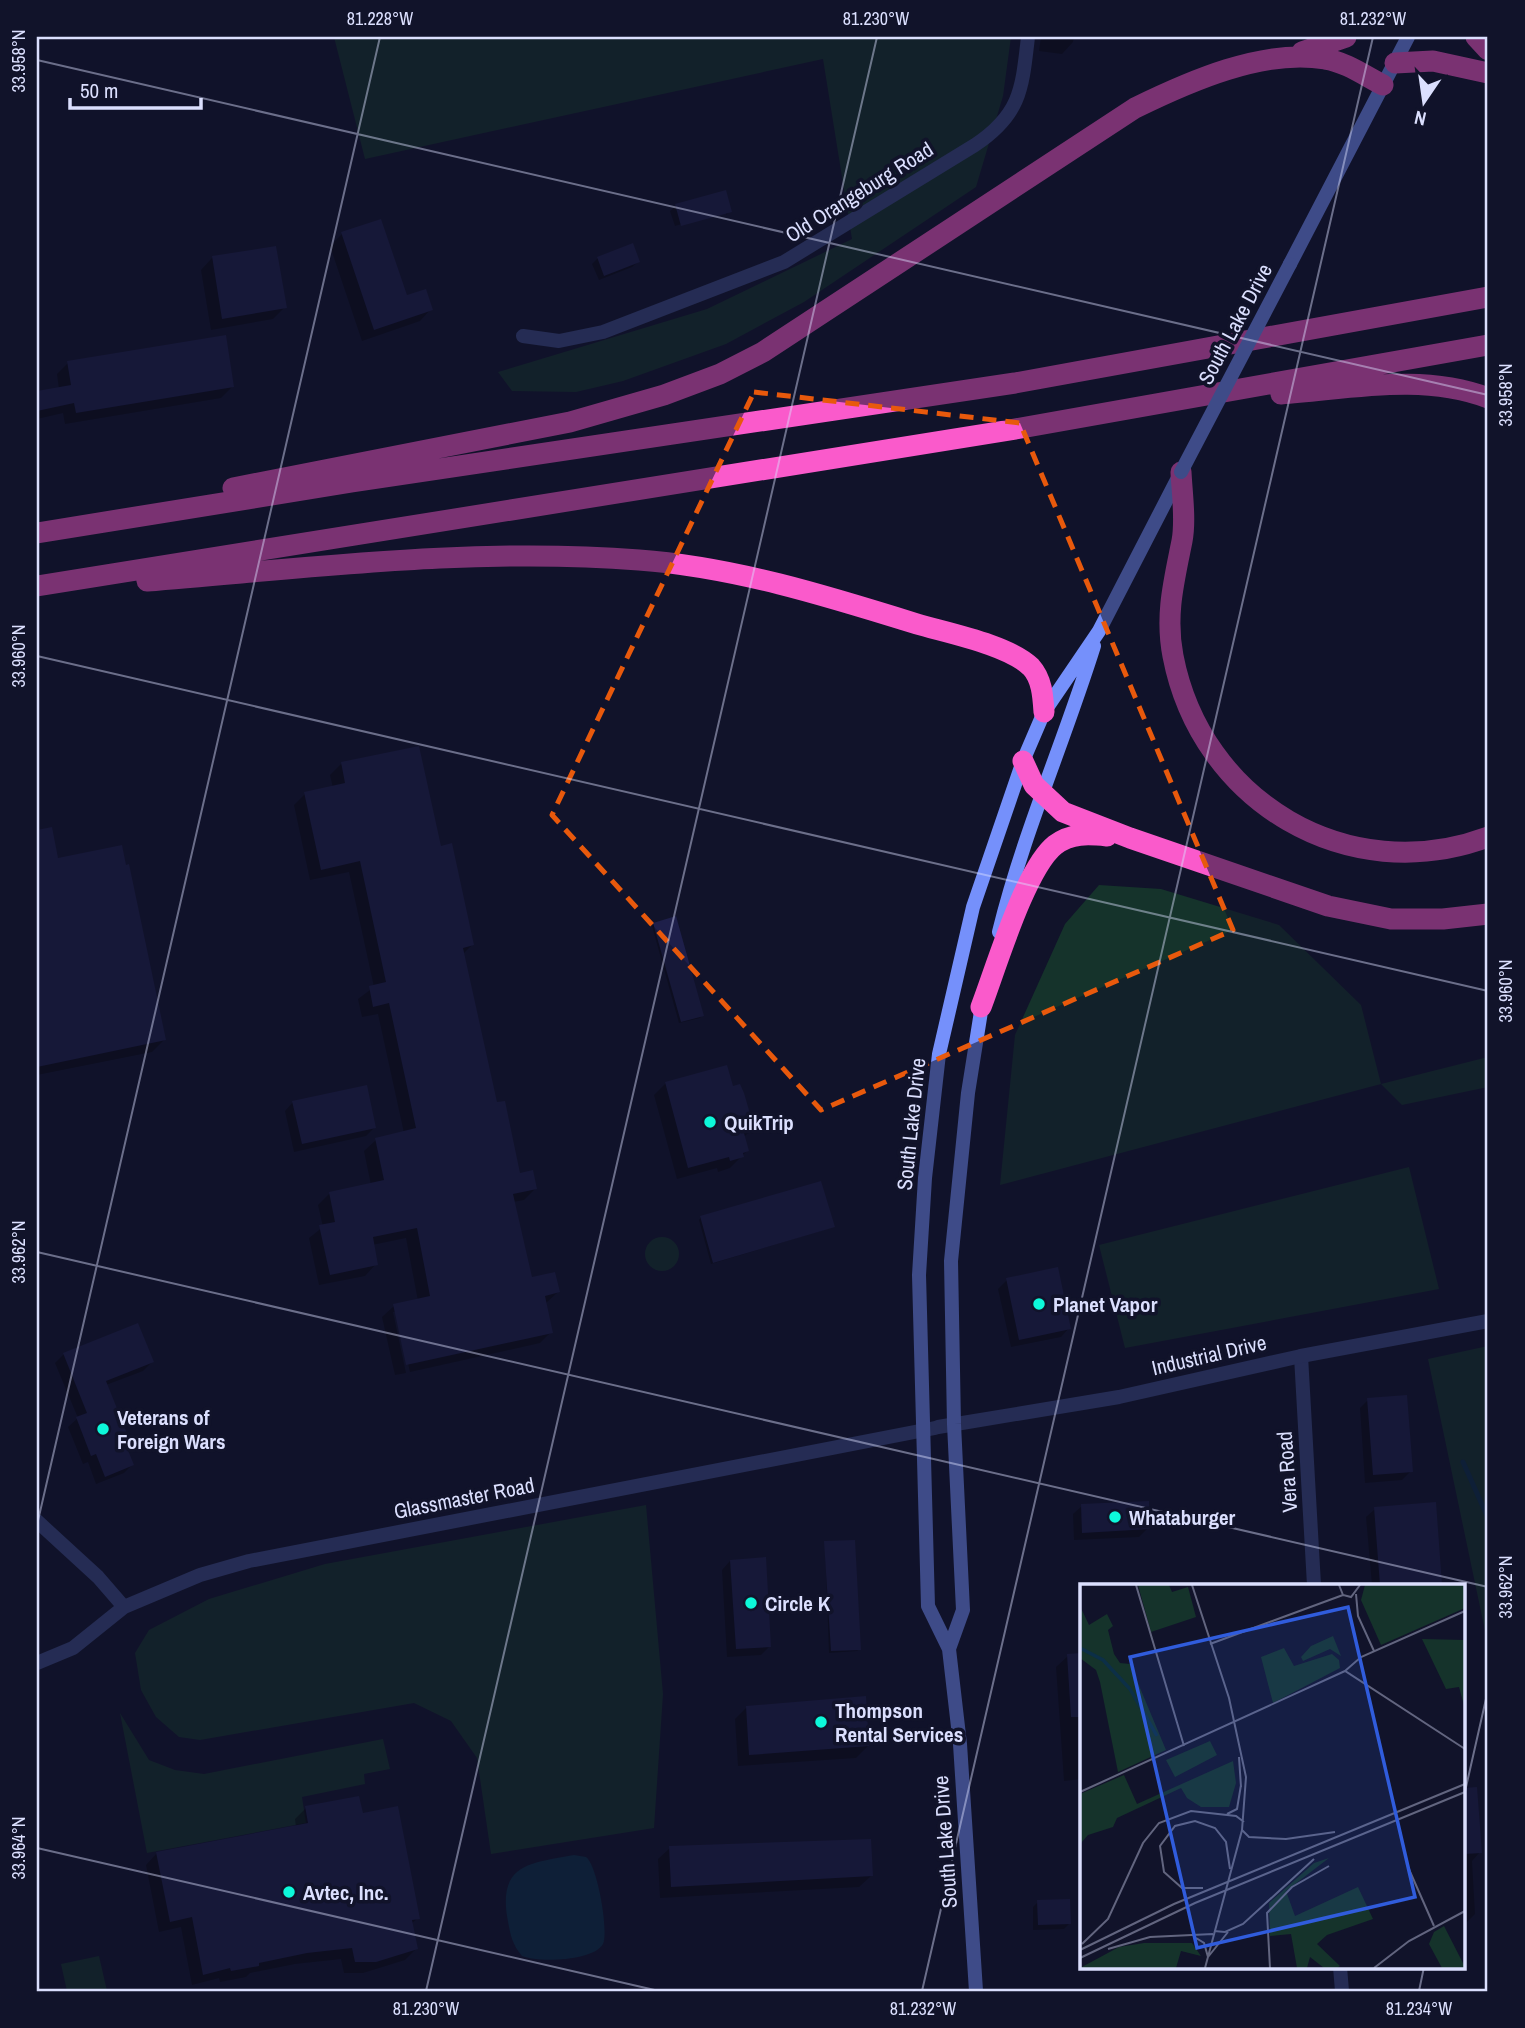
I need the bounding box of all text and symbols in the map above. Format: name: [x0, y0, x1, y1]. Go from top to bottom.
text: 81.228°W: [347, 6, 413, 31]
text: 81.230°W: [843, 6, 909, 31]
text: 81.232°W: [1340, 6, 1406, 31]
text: 33.958°N: [6, 30, 31, 93]
scale bar: [70, 66, 201, 110]
north arrow: [1388, 66, 1458, 136]
text: 50 m: [80, 76, 118, 105]
text: N: [1412, 105, 1429, 132]
street label: Old Orangeburg Road: [779, 135, 939, 249]
street label: South Lake Drive: [1191, 258, 1279, 390]
text: 33.958°N: [1493, 364, 1518, 427]
text: 33.960°N: [6, 625, 31, 688]
text: 33.960°N: [1493, 960, 1518, 1023]
street label: South Lake Drive: [890, 1056, 932, 1192]
place label: QuikTrip: [724, 1108, 794, 1137]
marker: QuikTrip: [702, 1114, 718, 1130]
text: 33.962°N: [6, 1221, 31, 1284]
place label: Planet Vapor: [1053, 1290, 1158, 1319]
marker: Planet Vapor: [1031, 1296, 1047, 1312]
street label: Industrial Drive: [1149, 1328, 1269, 1382]
place label: Veterans of Foreign Wars: [117, 1403, 226, 1456]
marker: Veterans of Foreign Wars: [95, 1421, 111, 1437]
street label: Vera Road: [1270, 1430, 1304, 1514]
street label: Glassmaster Road: [391, 1470, 537, 1526]
place label: Whataburger: [1129, 1503, 1235, 1532]
marker: Whataburger: [1107, 1509, 1123, 1525]
text: 33.962°N: [1493, 1556, 1518, 1619]
inset map: [1080, 1584, 1466, 1968]
place label: Circle K: [765, 1589, 831, 1618]
marker: Circle K: [743, 1595, 759, 1611]
place label: Thompson Rental Services: [835, 1696, 963, 1749]
marker: Thompson Rental Services: [813, 1714, 829, 1730]
street label: South Lake Drive: [926, 1775, 964, 1909]
text: 33.964°N: [6, 1817, 31, 1880]
place label: Avtec, Inc.: [303, 1878, 389, 1907]
marker: Avtec, Inc.: [281, 1884, 297, 1900]
text: 81.230°W: [393, 1996, 459, 2021]
text: 81.232°W: [890, 1996, 956, 2021]
text: 81.234°W: [1386, 1996, 1452, 2021]

